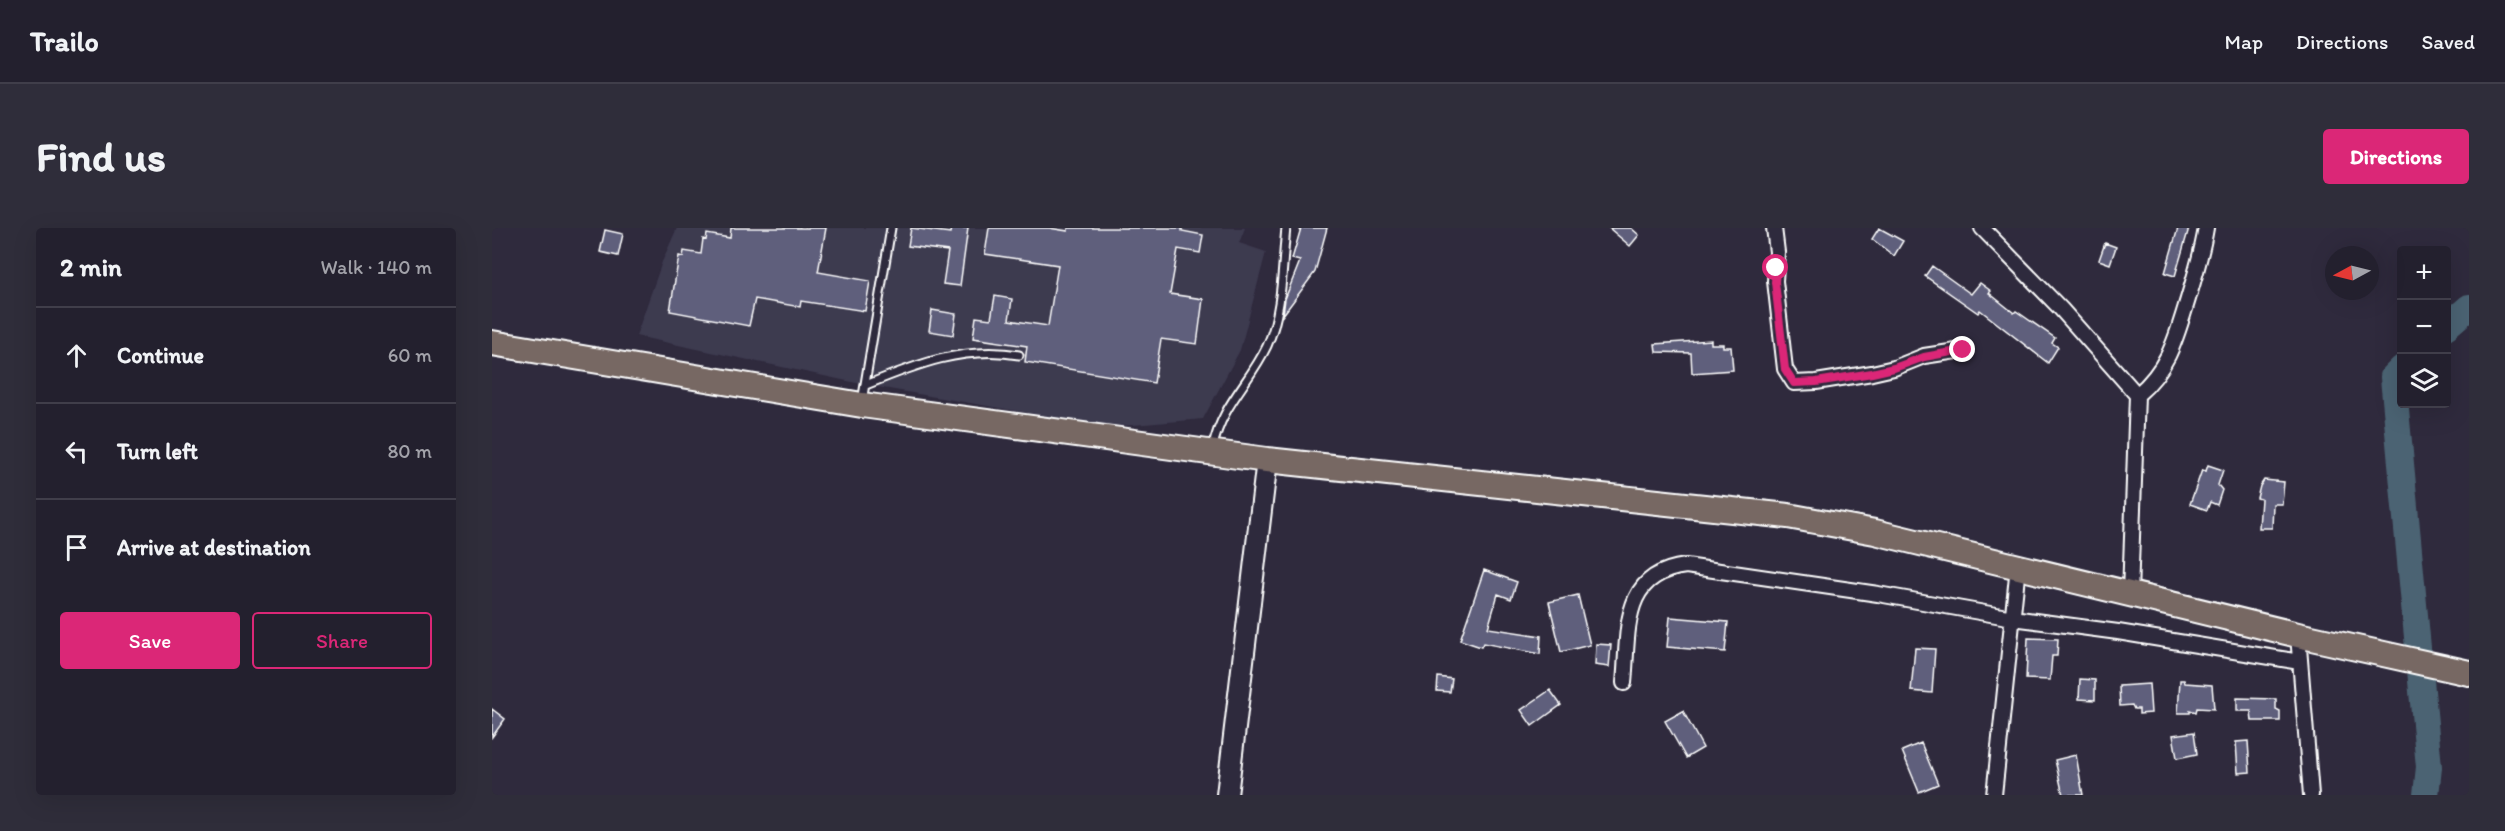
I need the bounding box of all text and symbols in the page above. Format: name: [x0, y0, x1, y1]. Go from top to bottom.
text: Trailo: [30, 24, 99, 58]
text: Map: [2225, 29, 2263, 54]
text: Directions: [2296, 29, 2388, 54]
text: Saved: [2421, 29, 2475, 54]
button: Directions: [2323, 129, 2469, 184]
text: Find us: [36, 131, 166, 182]
north arrow: [2325, 246, 2379, 300]
map controls: [2397, 246, 2451, 408]
button: +: [2397, 246, 2451, 300]
text: 2 min: [60, 251, 122, 283]
route start: [1762, 254, 1788, 280]
text: Walk · 140 m: [321, 255, 432, 279]
button: −: [2397, 300, 2451, 354]
route end: [1949, 336, 1975, 362]
icon: ahead: [60, 339, 93, 372]
text: Continue: [117, 342, 204, 369]
text: 60 m: [388, 343, 432, 367]
button: layers: [2397, 354, 2451, 408]
icon: left: [60, 435, 93, 468]
text: Turn left: [117, 438, 198, 465]
text: 80 m: [387, 439, 432, 463]
icon: arrive: [60, 531, 93, 564]
text: Arrive at destination: [117, 534, 311, 561]
button: Save: [60, 612, 240, 669]
button: Share: [252, 612, 432, 669]

